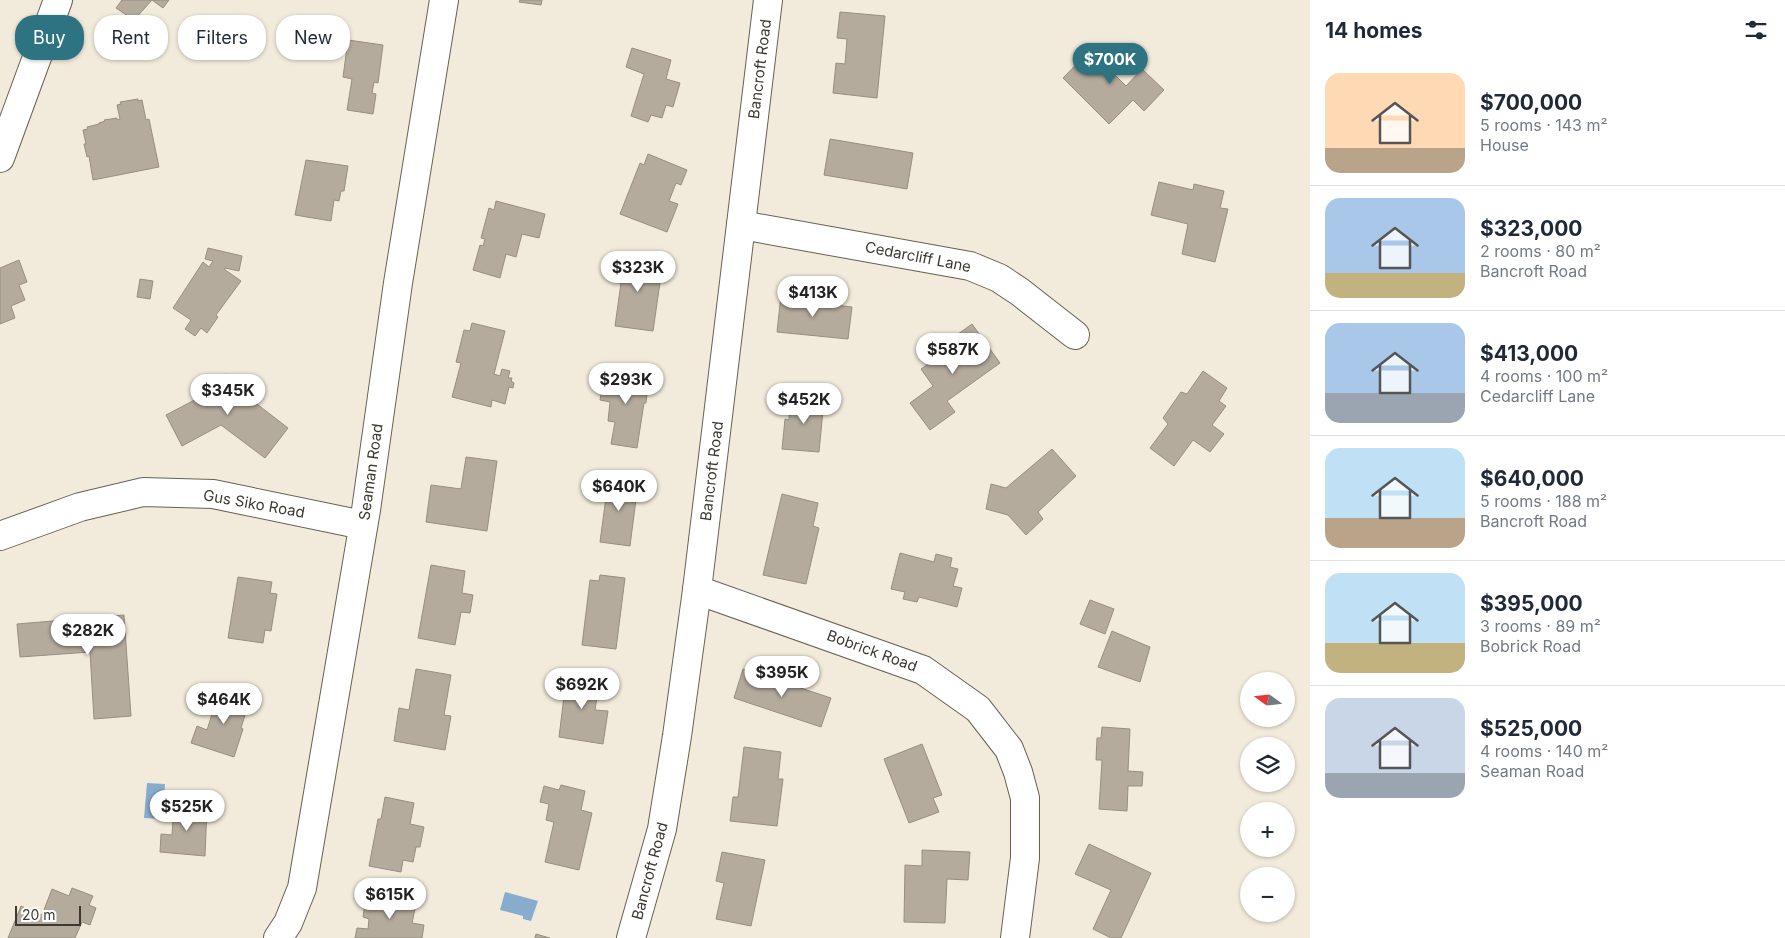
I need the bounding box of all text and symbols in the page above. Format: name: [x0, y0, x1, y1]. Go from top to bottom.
chip: Buy: [15, 15, 84, 60]
chip: Rent: [94, 15, 168, 60]
chip: Filters: [178, 15, 266, 60]
chip: New: [276, 15, 350, 60]
icon: filters: [1742, 16, 1770, 44]
street label: Bancroft Road: [744, 18, 775, 120]
text: 14 homes: [1325, 18, 1423, 43]
pin: $700K: [1075, 42, 1145, 85]
text: $700K: [1084, 49, 1136, 69]
text: $700,000: [1480, 90, 1582, 115]
icon: home: [1365, 93, 1425, 153]
text: 5 rooms · 143 m²: [1480, 115, 1608, 135]
text: House: [1480, 135, 1529, 155]
text: $323,000: [1480, 216, 1583, 241]
icon: home: [1365, 218, 1425, 278]
street label: Cedarcliff Lane: [863, 237, 973, 276]
text: 2 rooms · 80 m²: [1480, 241, 1601, 261]
pin: $323K: [603, 250, 673, 293]
text: $323K: [612, 257, 664, 277]
text: Bancroft Road: [1480, 261, 1587, 281]
pin: $413K: [778, 276, 848, 318]
text: $413K: [788, 282, 838, 302]
pin: $587K: [918, 332, 988, 375]
text: $587K: [927, 339, 979, 359]
text: $413,000: [1480, 341, 1578, 366]
icon: home: [1365, 343, 1425, 403]
pin: $293K: [591, 362, 661, 405]
text: 4 rooms · 100 m²: [1480, 366, 1608, 386]
text: $293K: [600, 369, 652, 389]
pin: $345K: [193, 374, 263, 416]
text: $345K: [201, 380, 255, 400]
pin: $452K: [769, 382, 839, 425]
text: Cedarcliff Lane: [1480, 386, 1595, 406]
text: $452K: [777, 389, 831, 409]
street label: Bancroft Road: [696, 420, 727, 522]
street label: Seaman Road: [354, 422, 387, 522]
text: $640,000: [1480, 466, 1584, 491]
icon: home: [1365, 468, 1425, 528]
pin: $640K: [584, 470, 654, 512]
text: $640K: [592, 476, 646, 496]
street label: Gus Siko Road: [202, 485, 306, 522]
text: 5 rooms · 188 m²: [1480, 491, 1607, 511]
text: Bancroft Road: [1480, 511, 1587, 531]
text: $395,000: [1480, 591, 1583, 616]
icon: home: [1365, 593, 1425, 653]
pin: $282K: [53, 614, 123, 656]
text: 3 rooms · 89 m²: [1480, 616, 1601, 636]
text: $282K: [62, 620, 114, 640]
street label: Bobrick Road: [824, 625, 920, 676]
text: Bobrick Road: [1480, 636, 1581, 656]
pin: $395K: [747, 656, 817, 698]
text: $395K: [756, 662, 808, 682]
pin: $692K: [547, 668, 617, 710]
north arrow: [1240, 672, 1295, 728]
map controls: [1240, 672, 1295, 922]
text: $692K: [556, 674, 608, 694]
pin: $464K: [189, 682, 259, 725]
text: $464K: [197, 689, 251, 709]
text: $525,000: [1480, 716, 1582, 741]
icon: home: [1365, 718, 1425, 778]
button: layers: [1240, 737, 1295, 792]
text: 4 rooms · 140 m²: [1480, 741, 1608, 761]
text: Seaman Road: [1480, 761, 1584, 781]
pin: $525K: [152, 790, 222, 832]
text: $525K: [161, 796, 213, 816]
button: +: [1240, 802, 1295, 857]
street label: Bancroft Road: [627, 820, 672, 922]
button: −: [1240, 867, 1295, 922]
pin: $615K: [355, 878, 425, 920]
text: $615K: [365, 884, 415, 904]
scale bar: [15, 903, 81, 926]
text: 20 m: [22, 906, 56, 923]

